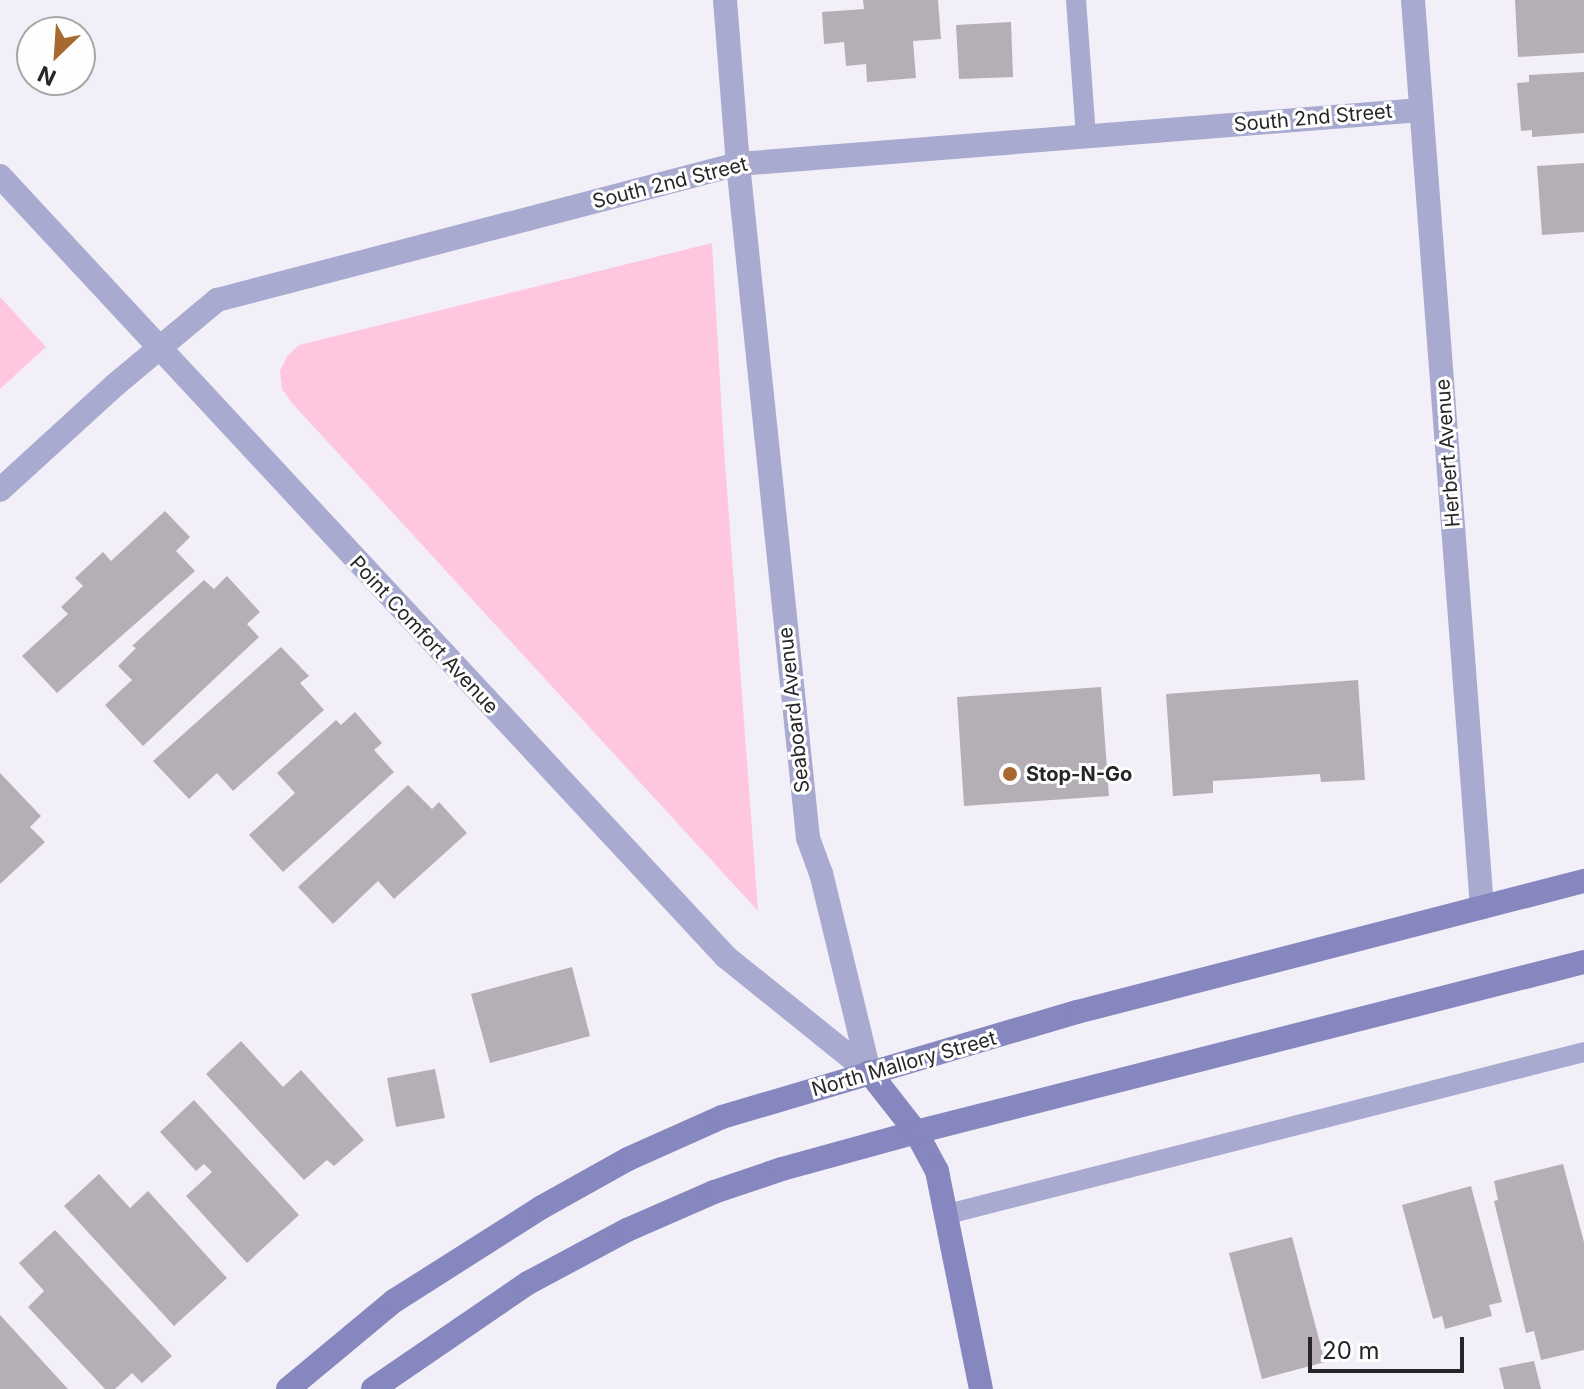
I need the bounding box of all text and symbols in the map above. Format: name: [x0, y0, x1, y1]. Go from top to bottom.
north arrow: [16, 16, 96, 96]
text: N: [34, 61, 60, 91]
street label: South 2nd Street: [1233, 99, 1393, 137]
street label: South 2nd Street: [590, 152, 750, 214]
street label: Herbert Avenue: [1431, 378, 1465, 528]
street label: Point Comfort Avenue: [345, 551, 503, 719]
street label: Seaboard Avenue: [773, 626, 815, 794]
place label: Stop-N-Go: [1026, 762, 1132, 786]
marker: Stop-N-Go: [1001, 765, 1019, 783]
street label: North Mallory Street: [809, 1026, 999, 1102]
scale bar: [1312, 1321, 1468, 1371]
text: 20 m: [1322, 1336, 1380, 1365]

